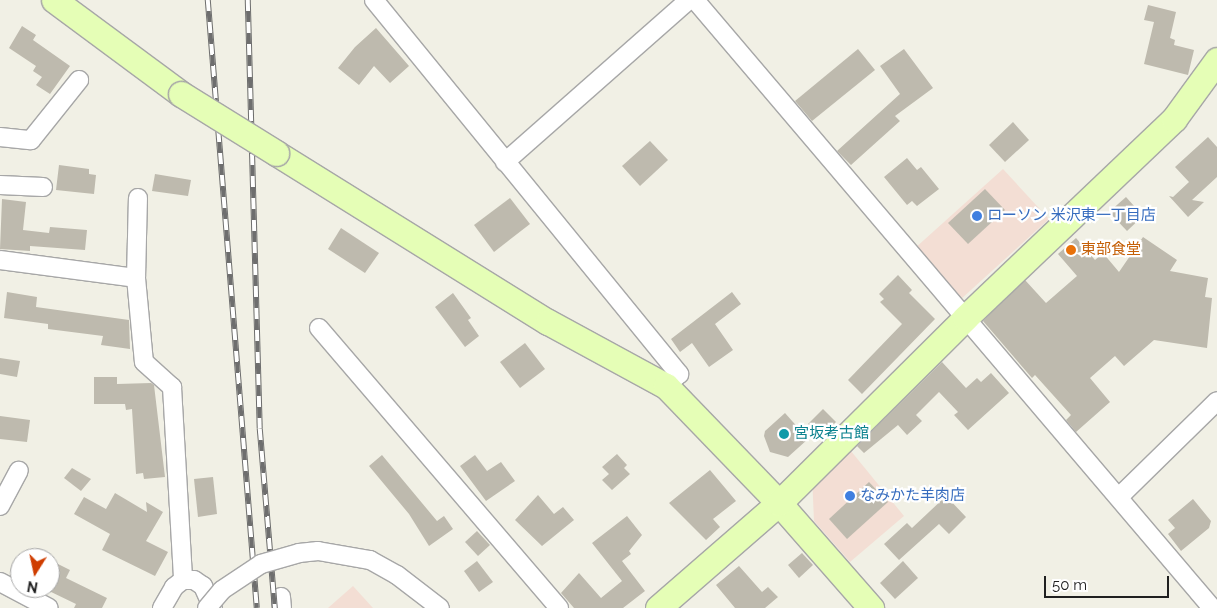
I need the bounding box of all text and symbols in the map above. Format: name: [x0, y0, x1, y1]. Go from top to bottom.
place label: ローソン 米沢東一丁目店: [987, 207, 1156, 225]
marker: ローソン 米沢東一丁目店: [971, 210, 983, 222]
place label: 東部食堂: [1081, 241, 1141, 259]
marker: 東部食堂: [1065, 244, 1077, 256]
place label: 宮坂考古館: [794, 425, 869, 443]
marker: 宮坂考古館: [778, 428, 790, 440]
place label: なみかた羊肉店: [860, 487, 965, 505]
marker: なみかた羊肉店: [844, 490, 856, 502]
north arrow: [10, 548, 60, 598]
scale bar: [1047, 566, 1172, 598]
text: 50 m: [1052, 576, 1087, 594]
text: N: [26, 578, 39, 596]

